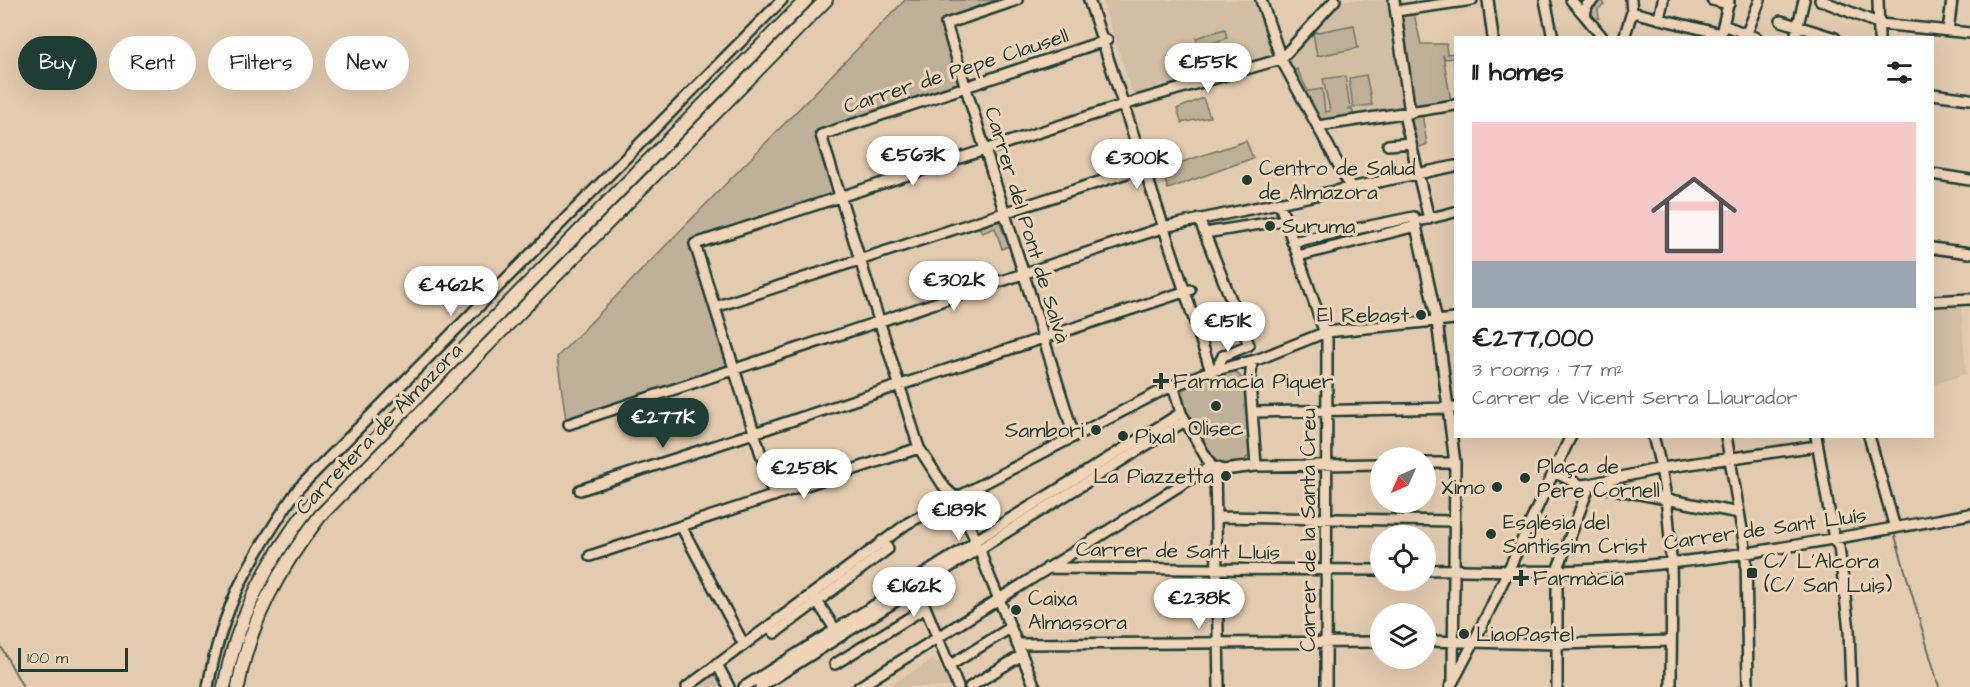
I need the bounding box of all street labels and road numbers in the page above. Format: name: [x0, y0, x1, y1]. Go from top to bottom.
street label: Carrer de Pepe Clausell: [840, 21, 1072, 122]
street label: Carrer del Pont de Salvà: [977, 103, 1077, 347]
street label: Carretera de Almazora: [289, 336, 469, 522]
street label: Carrer de la Santa Creu: [1294, 408, 1323, 652]
street label: Carrer de Sant Lluís: [1662, 500, 1868, 558]
street label: Carrer de Sant Lluís: [1076, 535, 1280, 567]

